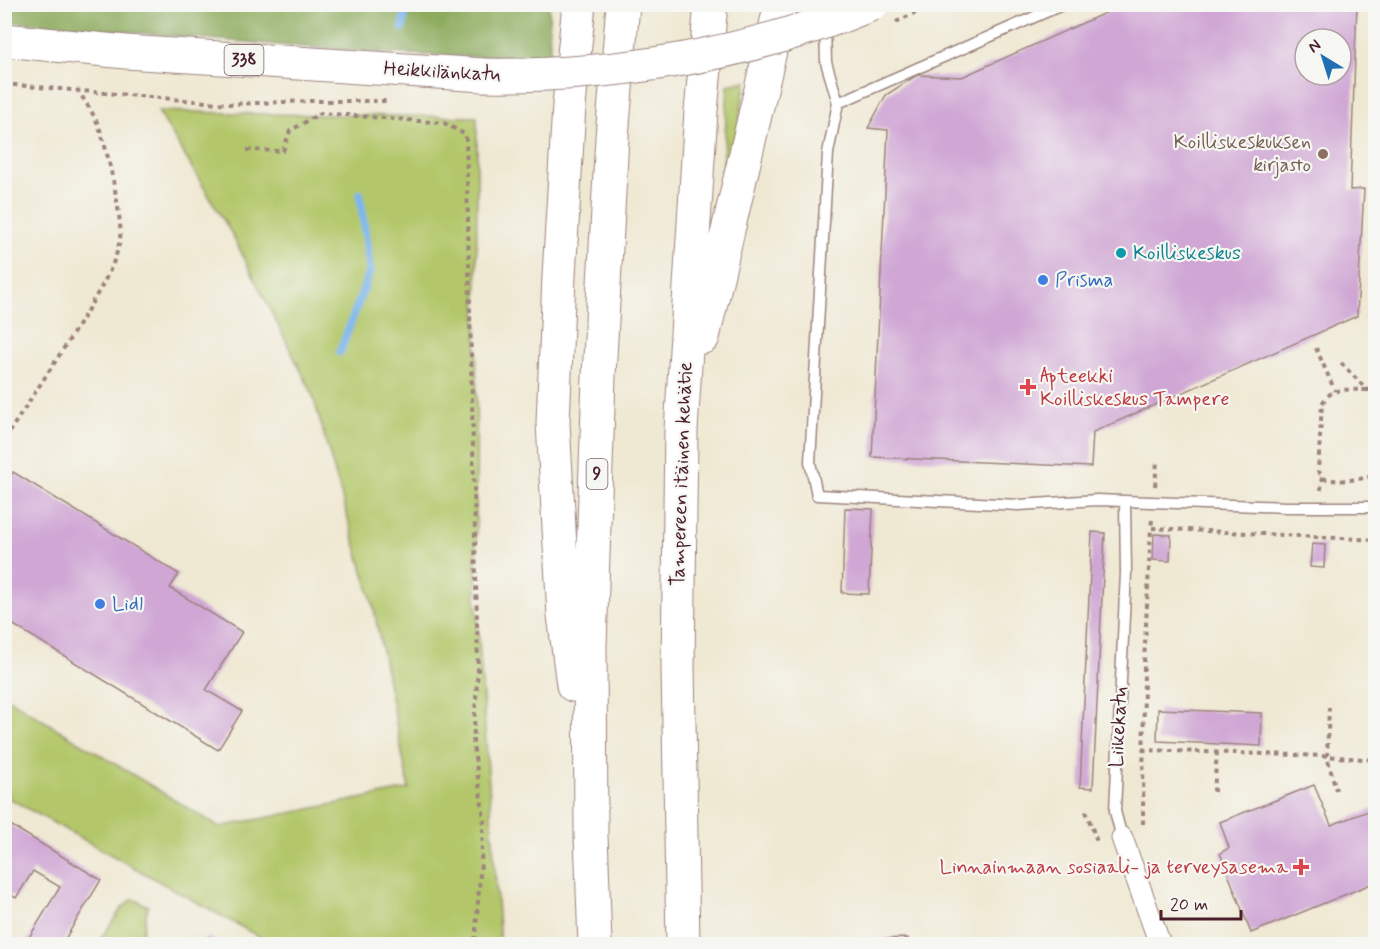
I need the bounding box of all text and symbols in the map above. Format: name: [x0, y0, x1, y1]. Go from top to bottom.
north arrow: [1293, 27, 1353, 87]
text: N: [1304, 35, 1325, 58]
road number: 338: [224, 45, 264, 75]
street label: Heikkilänkatu: [383, 55, 501, 89]
place label: Koilliskeskuksen kirjasto: [1174, 129, 1311, 179]
marker: Koilliskeskuksen kirjasto: [1316, 147, 1330, 161]
place label: Koilliskeskus: [1133, 240, 1241, 267]
marker: Koilliskeskus: [1114, 246, 1128, 260]
place label: Prisma: [1055, 267, 1113, 294]
marker: Prisma: [1036, 273, 1050, 287]
street label: Tampereen itäinen kehätie: [665, 361, 699, 587]
place label: Apteekki Koilliskeskus Tampere: [1040, 363, 1230, 413]
marker: Apteekki Koilliskeskus Tampere: [1021, 380, 1035, 394]
road number: 9: [586, 459, 608, 489]
place label: Lidl: [112, 591, 143, 618]
marker: Lidl: [93, 597, 107, 611]
street label: Liikekatu: [1103, 686, 1135, 768]
place label: Linnainmaan sosiaali- ja terveysasema: [940, 854, 1289, 881]
marker: Linnainmaan sosiaali- ja terveysasema: [1292, 858, 1310, 876]
scale bar: [1161, 883, 1240, 921]
text: 20 m: [1170, 893, 1208, 917]

